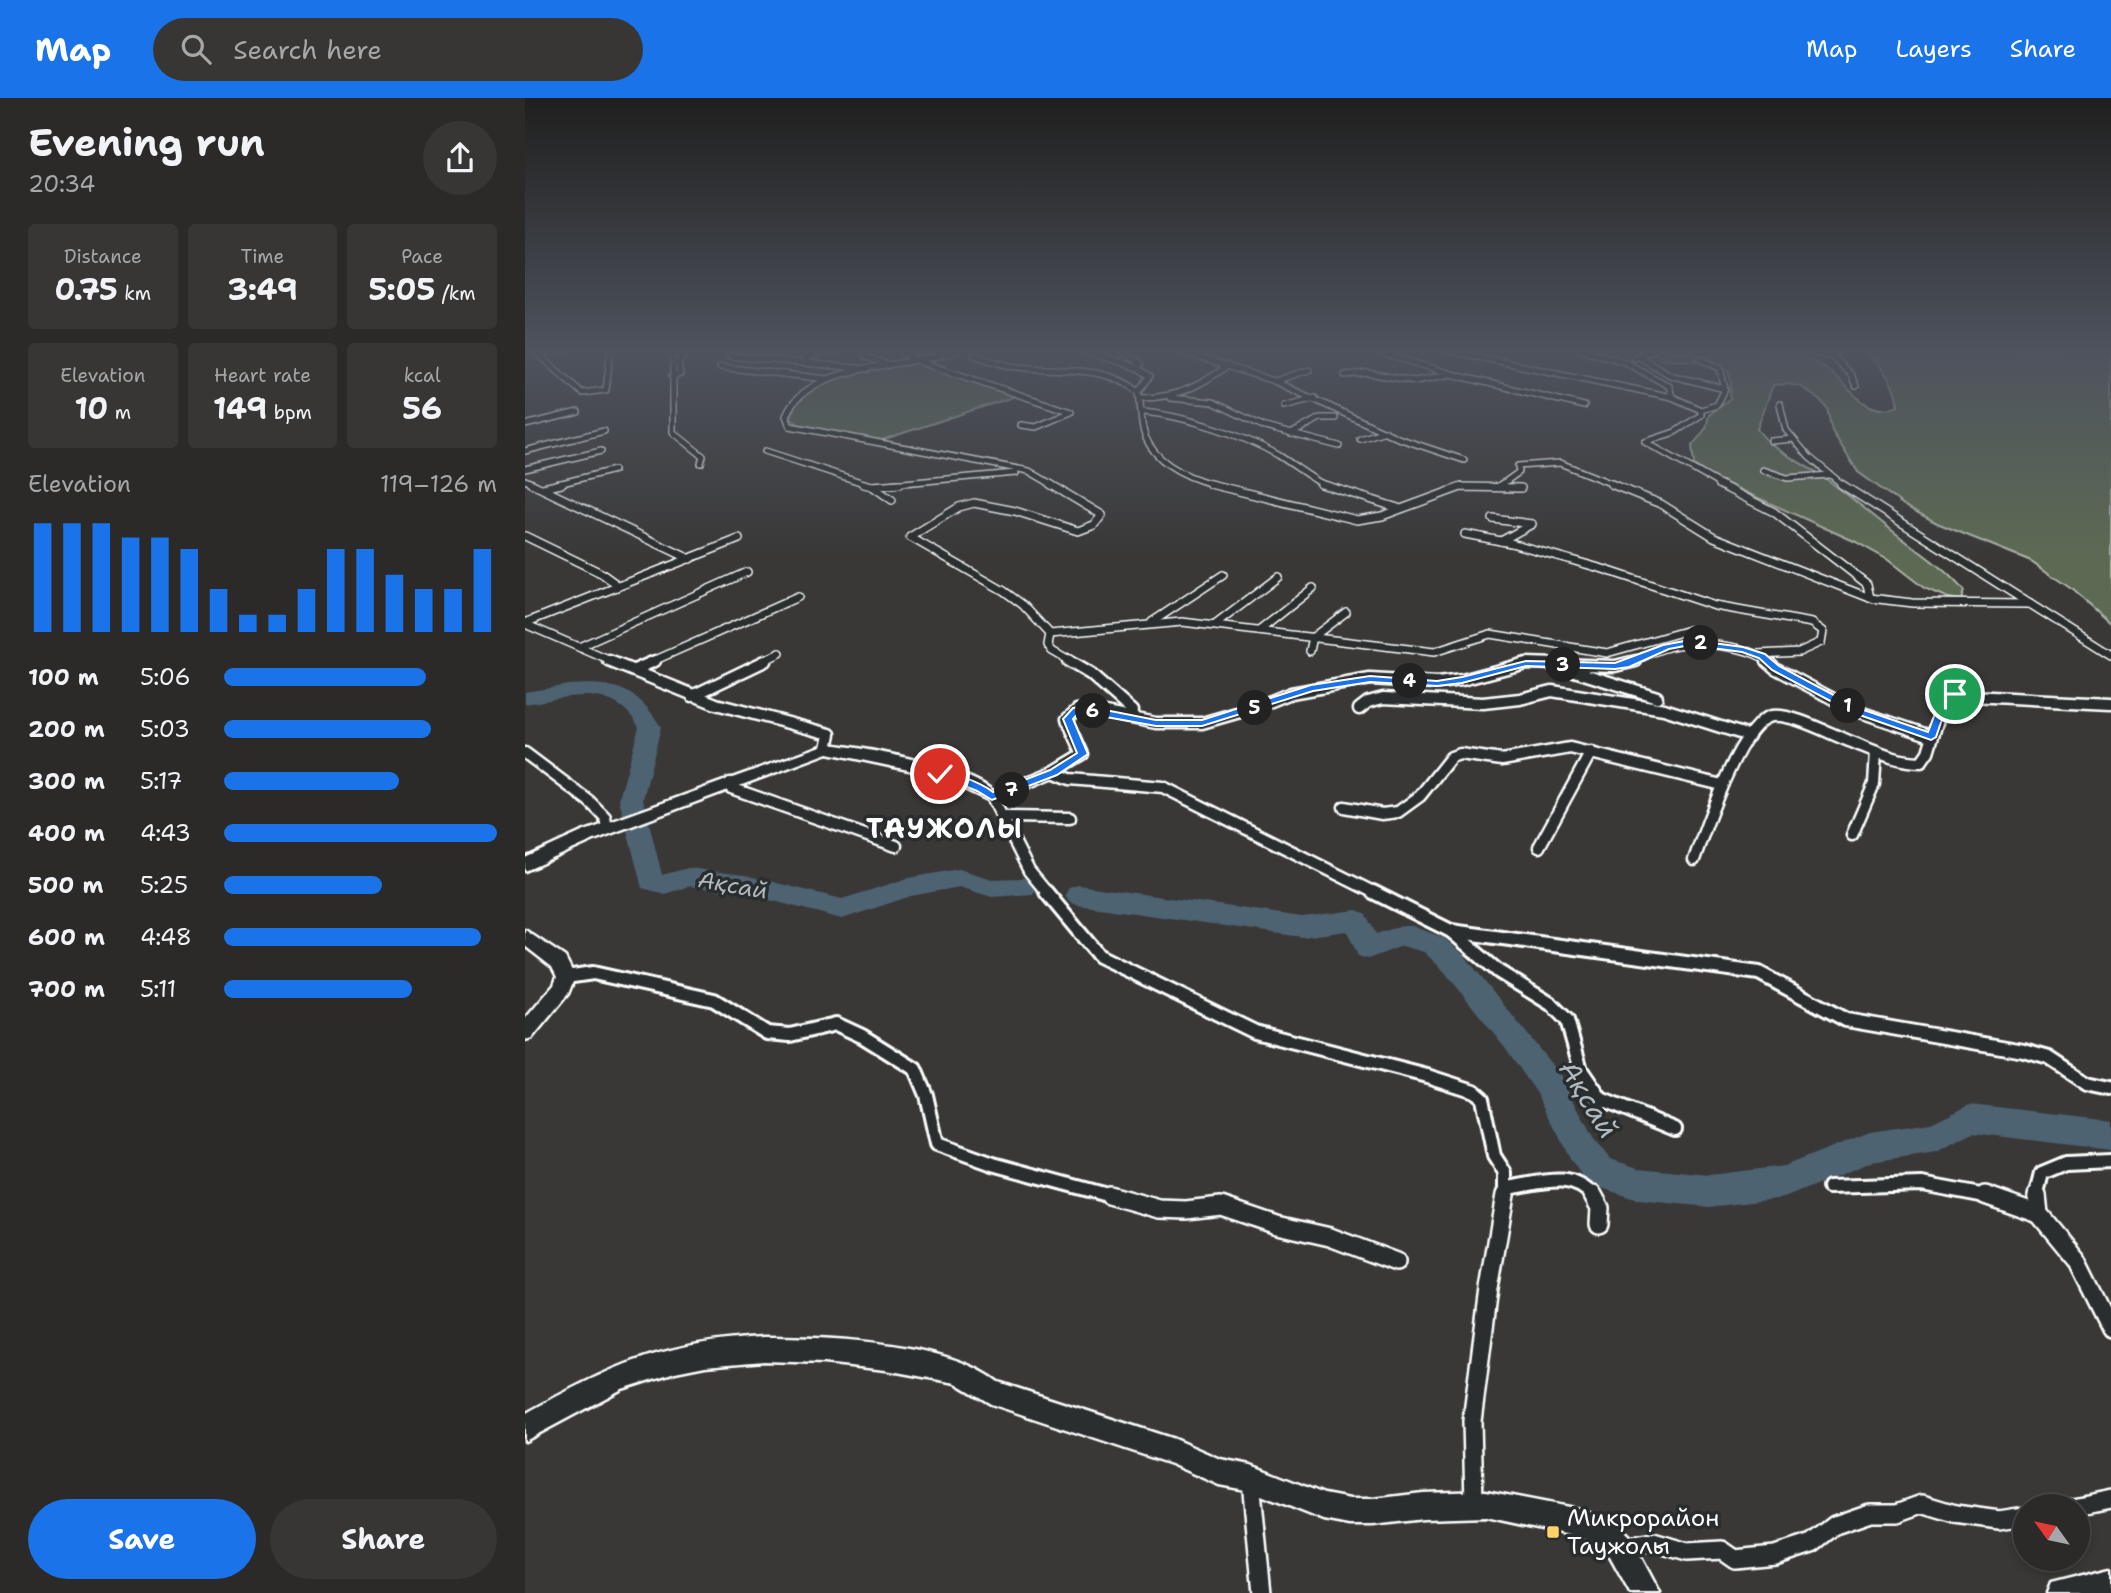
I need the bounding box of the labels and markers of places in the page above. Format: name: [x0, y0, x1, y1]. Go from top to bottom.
pin: 2: [1683, 626, 1719, 660]
pin: 3: [1545, 648, 1581, 682]
pin: 4: [1393, 664, 1428, 698]
pin: [1925, 664, 1985, 724]
pin: 1: [1831, 688, 1865, 724]
pin: 5: [1237, 690, 1273, 726]
pin: 6: [1075, 694, 1111, 728]
pin: [910, 744, 970, 804]
pin: 7: [995, 772, 1029, 808]
place label: Микрорайон Таужолы: [1567, 1502, 1719, 1562]
marker: Микрорайон Таужолы: [1545, 1524, 1561, 1540]

